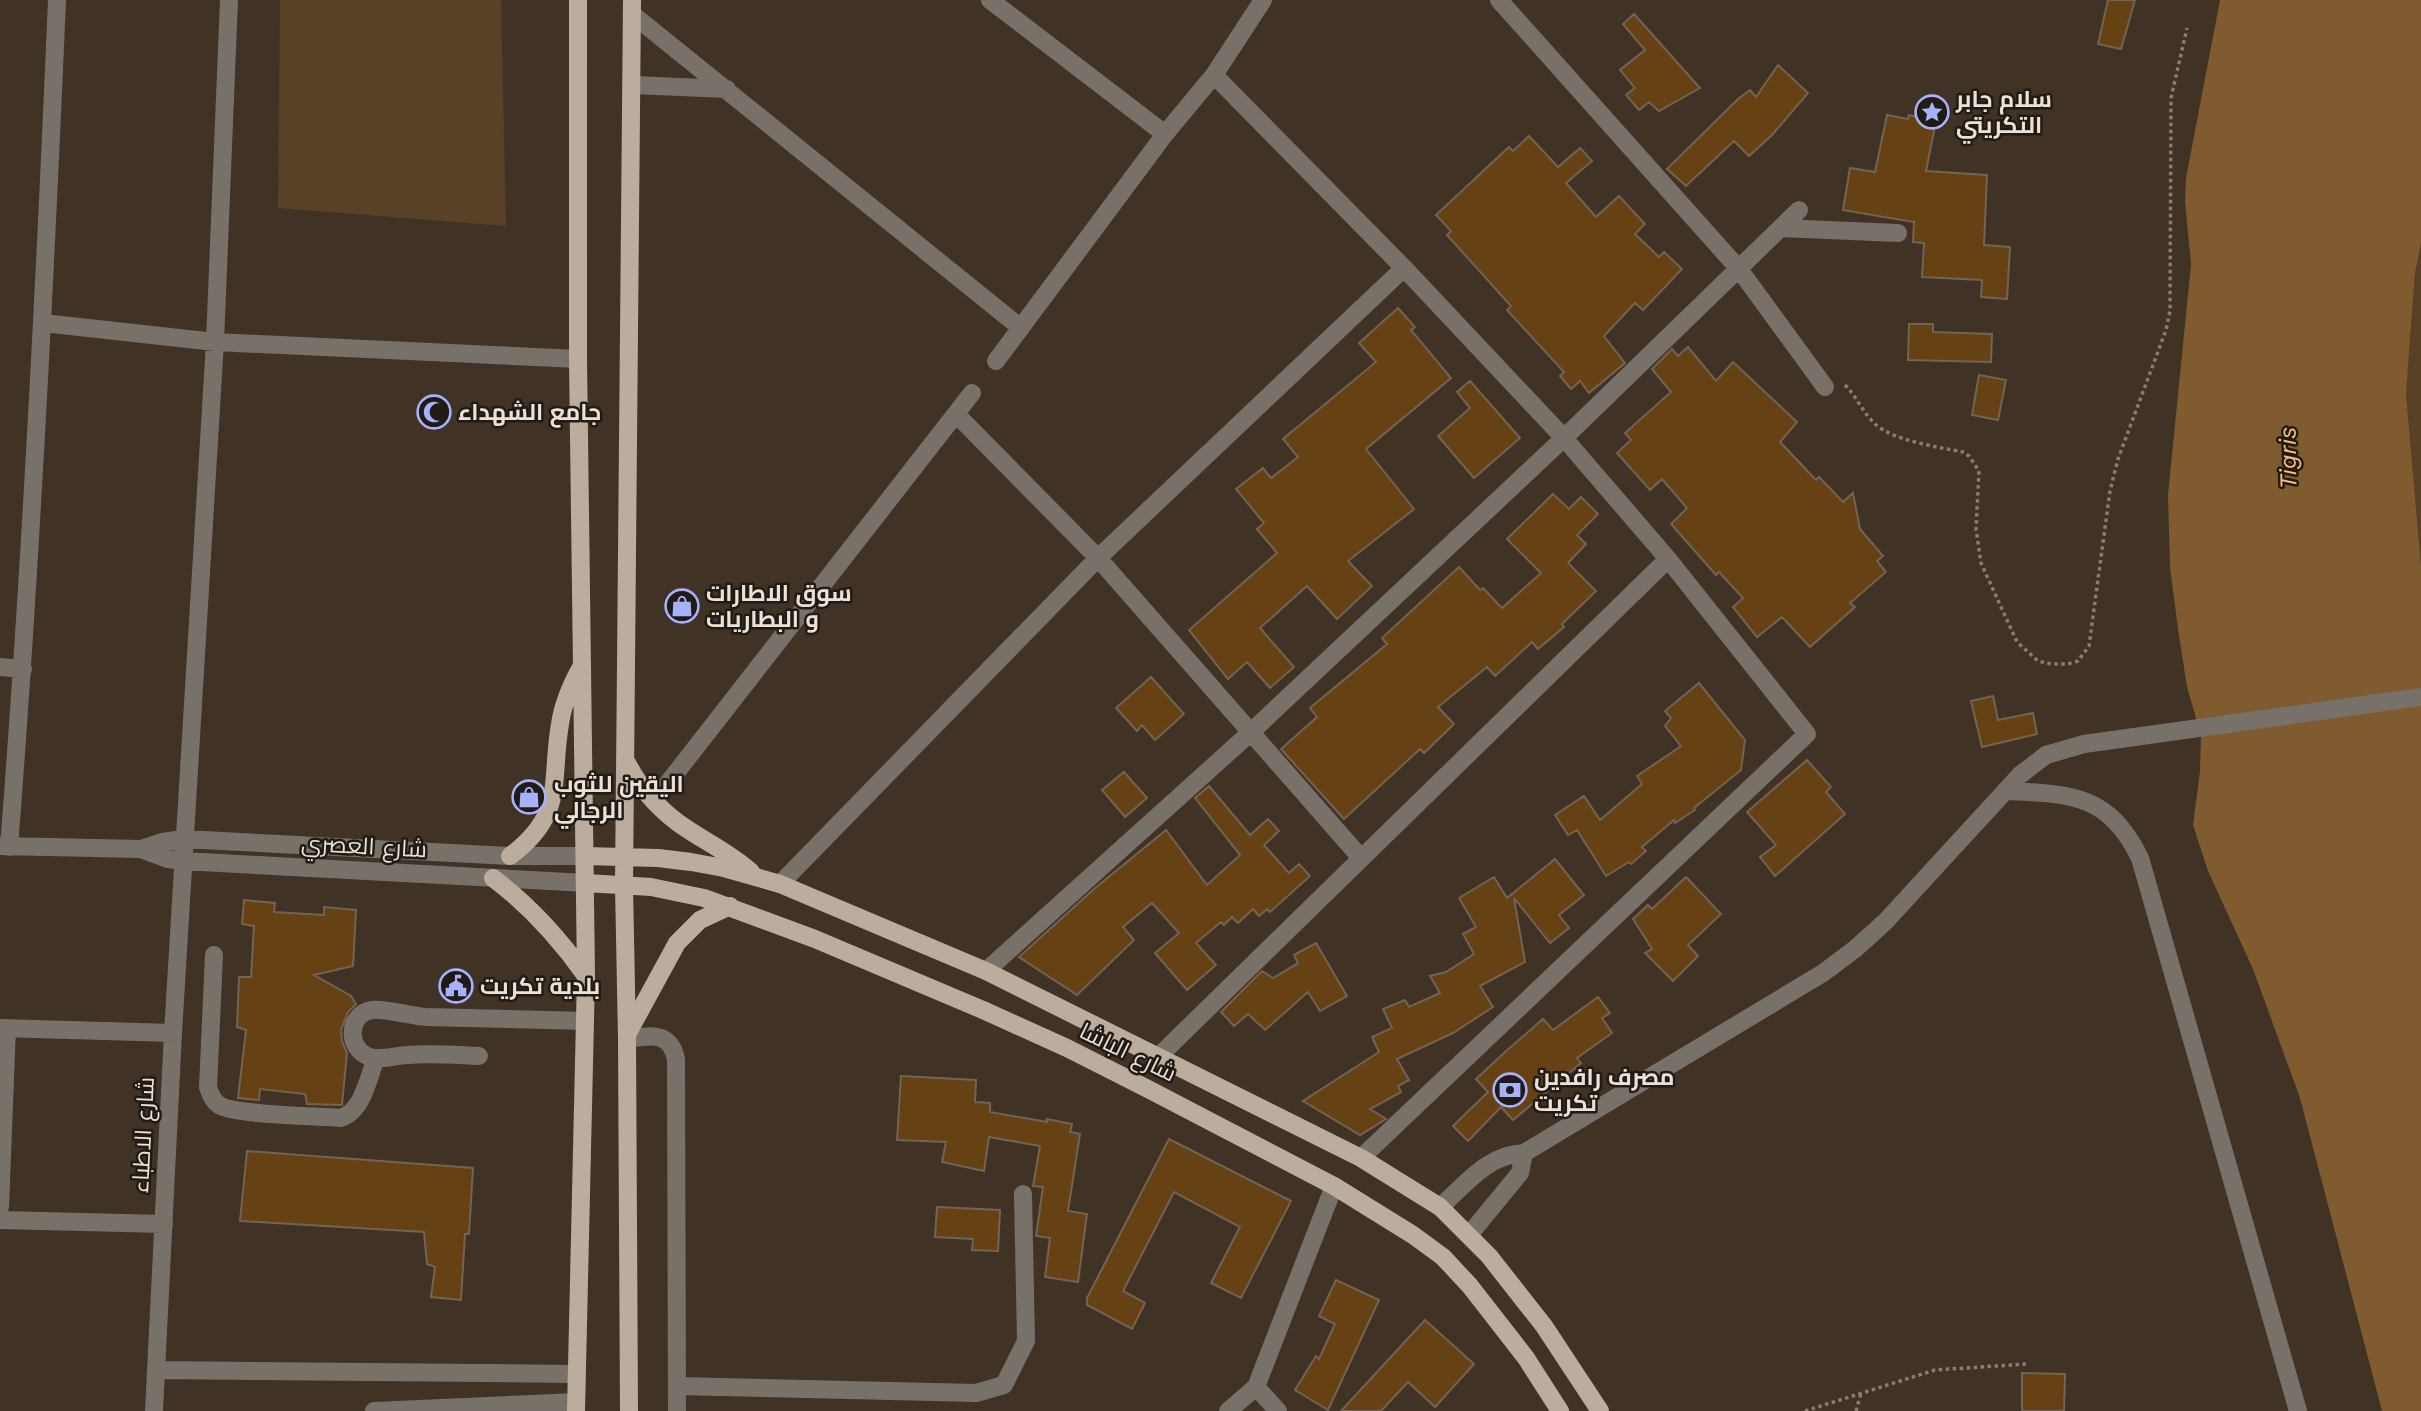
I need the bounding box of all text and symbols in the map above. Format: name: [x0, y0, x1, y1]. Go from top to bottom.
place label: سلام جابر التكريتي: [1955, 86, 2052, 144]
place icon: سلام جابر التكريتي: [1913, 93, 1951, 131]
mosque icon: جامع الشهداء: [415, 393, 453, 431]
place label: جامع الشهداء: [458, 399, 601, 428]
water label: Tigris: [2273, 426, 2303, 490]
place label: سوق الاطارات و البطاريات: [706, 580, 852, 633]
shop icon: سوق الاطارات و البطاريات: [663, 587, 701, 625]
place label: اليقين للثوب الرجالي: [554, 771, 684, 829]
shop icon: اليقين للثوب الرجالي: [510, 778, 548, 816]
street label: شارع العصري: [300, 830, 428, 867]
public building icon: بلدية تكريت: [437, 967, 475, 1005]
place label: بلدية تكريت: [480, 973, 600, 1000]
street label: شارع الباشا: [1074, 1017, 1181, 1089]
place label: مصرف رافدين تكريت: [1534, 1064, 1675, 1117]
bank icon: مصرف رافدين تكريت: [1491, 1071, 1529, 1109]
street label: شارع الاطباء: [127, 1076, 162, 1194]

